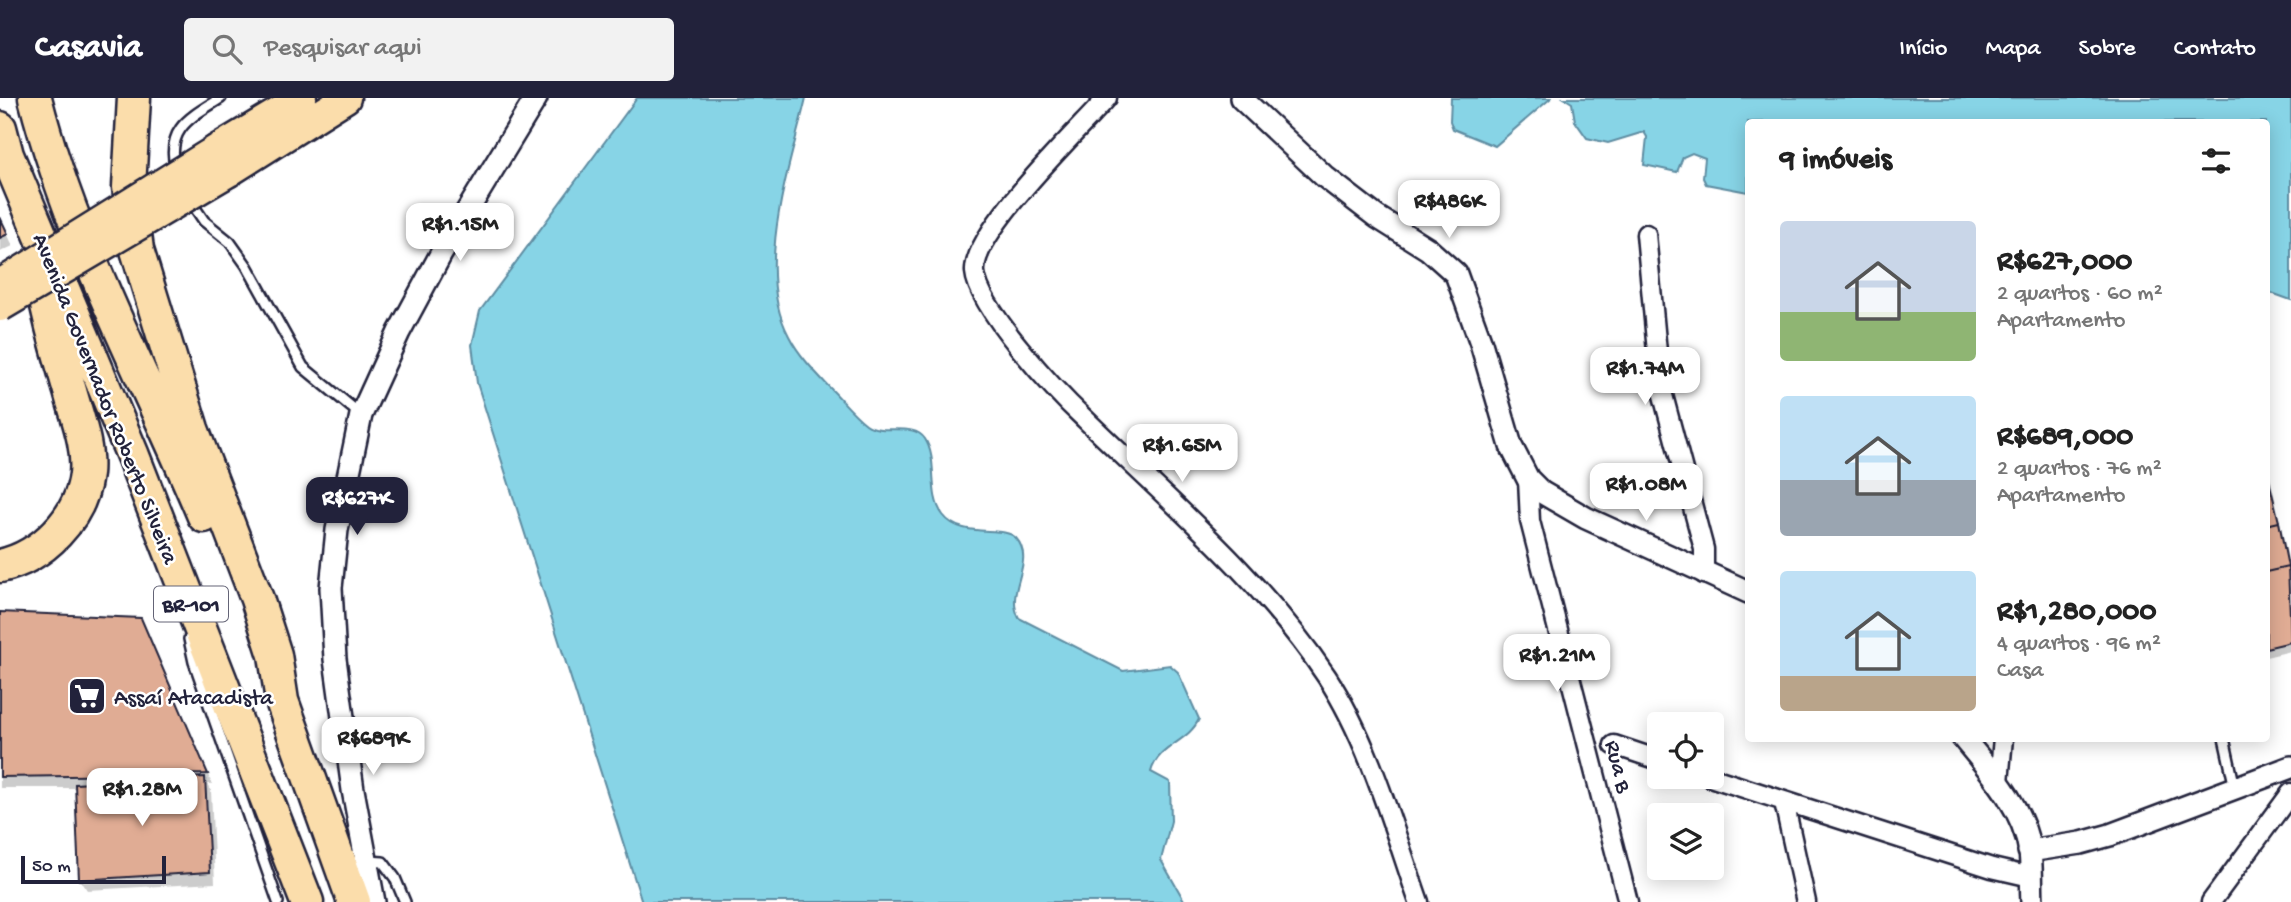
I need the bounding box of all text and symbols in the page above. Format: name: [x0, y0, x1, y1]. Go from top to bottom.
search box: [184, 18, 674, 81]
text: Casavia: [35, 30, 142, 68]
icon: search: [208, 30, 246, 68]
text: Pesquisar aqui: [264, 34, 422, 65]
text: Início: [1899, 35, 1947, 64]
text: Mapa: [1985, 35, 2041, 64]
text: Sobre: [2079, 35, 2136, 64]
text: Contato: [2174, 35, 2256, 64]
icon: filters: [2197, 142, 2235, 180]
text: 9 imóveis: [1780, 144, 1892, 179]
pin: R$486K: [1392, 180, 1506, 240]
text: R$486K: [1414, 189, 1484, 216]
pin: R$1.15M: [395, 204, 525, 263]
text: R$1.15M: [422, 212, 498, 239]
street label: Avenida Governador Roberto Silveira: [25, 230, 183, 570]
text: R$627,000: [1997, 246, 2132, 281]
icon: home: [1836, 249, 1920, 333]
text: 2 quartos · 60 m²: [1997, 281, 2163, 308]
text: Apartamento: [1997, 308, 2125, 335]
pin: R$1.74M: [1580, 348, 1710, 407]
text: R$1.74M: [1606, 356, 1684, 383]
text: R$689,000: [1997, 421, 2133, 456]
pin: R$1.65M: [1117, 424, 1247, 484]
icon: home: [1836, 424, 1920, 508]
text: R$1.65M: [1143, 433, 1221, 460]
text: 2 quartos · 76 m²: [1997, 456, 2162, 483]
pin: R$1.08M: [1581, 464, 1711, 523]
text: R$1.08M: [1606, 472, 1686, 499]
pin: R$627K: [300, 478, 414, 537]
text: Apartamento: [1997, 483, 2125, 510]
text: R$627K: [322, 486, 392, 513]
road number: BR-101: [154, 587, 228, 622]
text: R$1,280,000: [1997, 596, 2156, 631]
icon: home: [1836, 599, 1920, 683]
text: 4 quartos · 96 m²: [1997, 631, 2161, 658]
pin: R$1.21M: [1492, 634, 1622, 694]
text: R$1.21M: [1519, 643, 1595, 670]
text: Casa: [1997, 658, 2043, 685]
supermarket icon: Assaí Atacadista: [66, 675, 108, 717]
place label: Assaí Atacadista: [114, 686, 274, 713]
map controls: [1647, 712, 1724, 880]
button: locate: [1647, 712, 1724, 789]
pin: R$689K: [316, 718, 430, 777]
text: R$689K: [338, 726, 408, 753]
street label: Rua B: [1597, 738, 1636, 797]
pin: R$1.28M: [77, 768, 207, 828]
text: R$1.28M: [103, 777, 181, 804]
button: layers: [1647, 803, 1724, 880]
scale bar: [21, 853, 166, 885]
text: 50 m: [32, 856, 71, 879]

